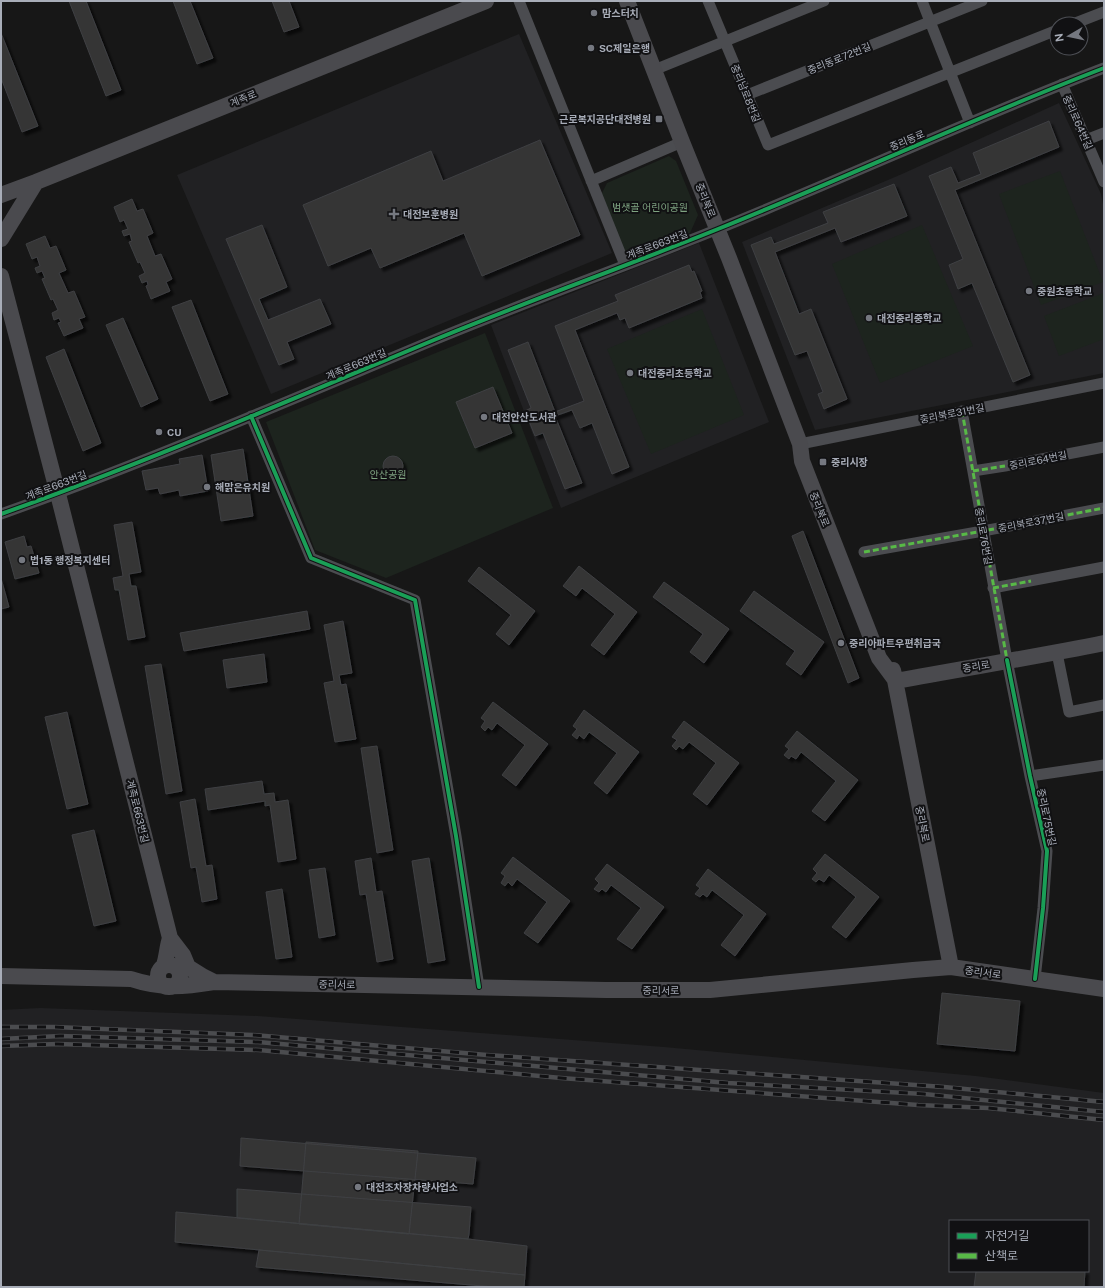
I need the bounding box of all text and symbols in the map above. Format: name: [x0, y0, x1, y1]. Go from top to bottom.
place label: 맘스터치: [602, 7, 639, 19]
marker: 맘스터치: [589, 8, 599, 18]
north arrow: [1049, 16, 1089, 56]
text: N: [1053, 32, 1066, 43]
street label: 중리동로72번길: [806, 40, 872, 76]
place label: SC제일은행: [599, 42, 650, 54]
marker: SC제일은행: [586, 43, 596, 53]
street label: 중리남로8번길: [729, 62, 763, 124]
street label: 계족로: [228, 87, 258, 109]
street label: 중리로64번길: [1061, 93, 1095, 151]
place label: 근로복지공단대전병원: [559, 113, 651, 125]
marker: 근로복지공단대전병원: [654, 114, 664, 124]
street label: 중리동로: [888, 127, 926, 153]
street label: 중리북로: [694, 181, 718, 219]
park label: 범샛골 어린이공원: [612, 201, 688, 213]
marker: 대전보훈병원: [388, 208, 400, 220]
place label: 대전보훈병원: [403, 208, 458, 220]
street label: 계족로663번길: [625, 227, 689, 261]
place label: 중원초등학교: [1037, 285, 1092, 297]
marker: 중원초등학교: [1024, 286, 1034, 296]
place label: 대전중리중학교: [877, 312, 941, 324]
marker: 대전중리중학교: [864, 313, 874, 323]
street label: 계족로663번길: [324, 346, 388, 382]
place label: 대전중리초등학교: [638, 367, 712, 379]
marker: 대전중리초등학교: [625, 368, 635, 378]
street label: 중리북로31번길: [919, 401, 985, 425]
place label: 대전안산도서관: [492, 411, 556, 423]
marker: 대전안산도서관: [479, 412, 489, 422]
place label: CU: [167, 426, 181, 438]
marker: CU: [154, 427, 164, 437]
street label: 중리로64번길: [1008, 449, 1068, 471]
place label: 중리시장: [831, 456, 868, 468]
marker: 중리시장: [818, 457, 828, 467]
street label: 계족로663번길: [24, 468, 88, 502]
park label: 안산공원: [370, 468, 406, 480]
place label: 해맑은유치원: [215, 481, 270, 493]
marker: 해맑은유치원: [202, 482, 212, 492]
street label: 중리북로: [808, 490, 832, 528]
street label: 중리로76번길: [973, 506, 995, 566]
street label: 중리북로37번길: [997, 510, 1065, 534]
place label: 법1동 행정복지센터: [30, 554, 110, 566]
marker: 법1동 행정복지센터: [17, 555, 27, 565]
place label: 중리아파트우편취급국: [849, 637, 941, 649]
marker: 중리아파트우편취급국: [836, 638, 846, 648]
street label: 중리로: [961, 658, 991, 674]
street label: 계족로663번길: [124, 778, 152, 844]
street label: 중리로75번길: [1035, 787, 1059, 847]
street label: 중리북로: [914, 805, 932, 843]
street label: 중리서로: [964, 963, 1002, 981]
street label: 중리서로: [318, 978, 356, 990]
street label: 중리서로: [643, 984, 679, 996]
place label: 대전조차장차량사업소: [366, 1181, 458, 1193]
marker: 대전조차장차량사업소: [353, 1182, 363, 1192]
legend: [949, 1220, 1089, 1272]
text: 자전거길: [985, 1229, 1029, 1243]
text: 산책로: [985, 1249, 1018, 1263]

